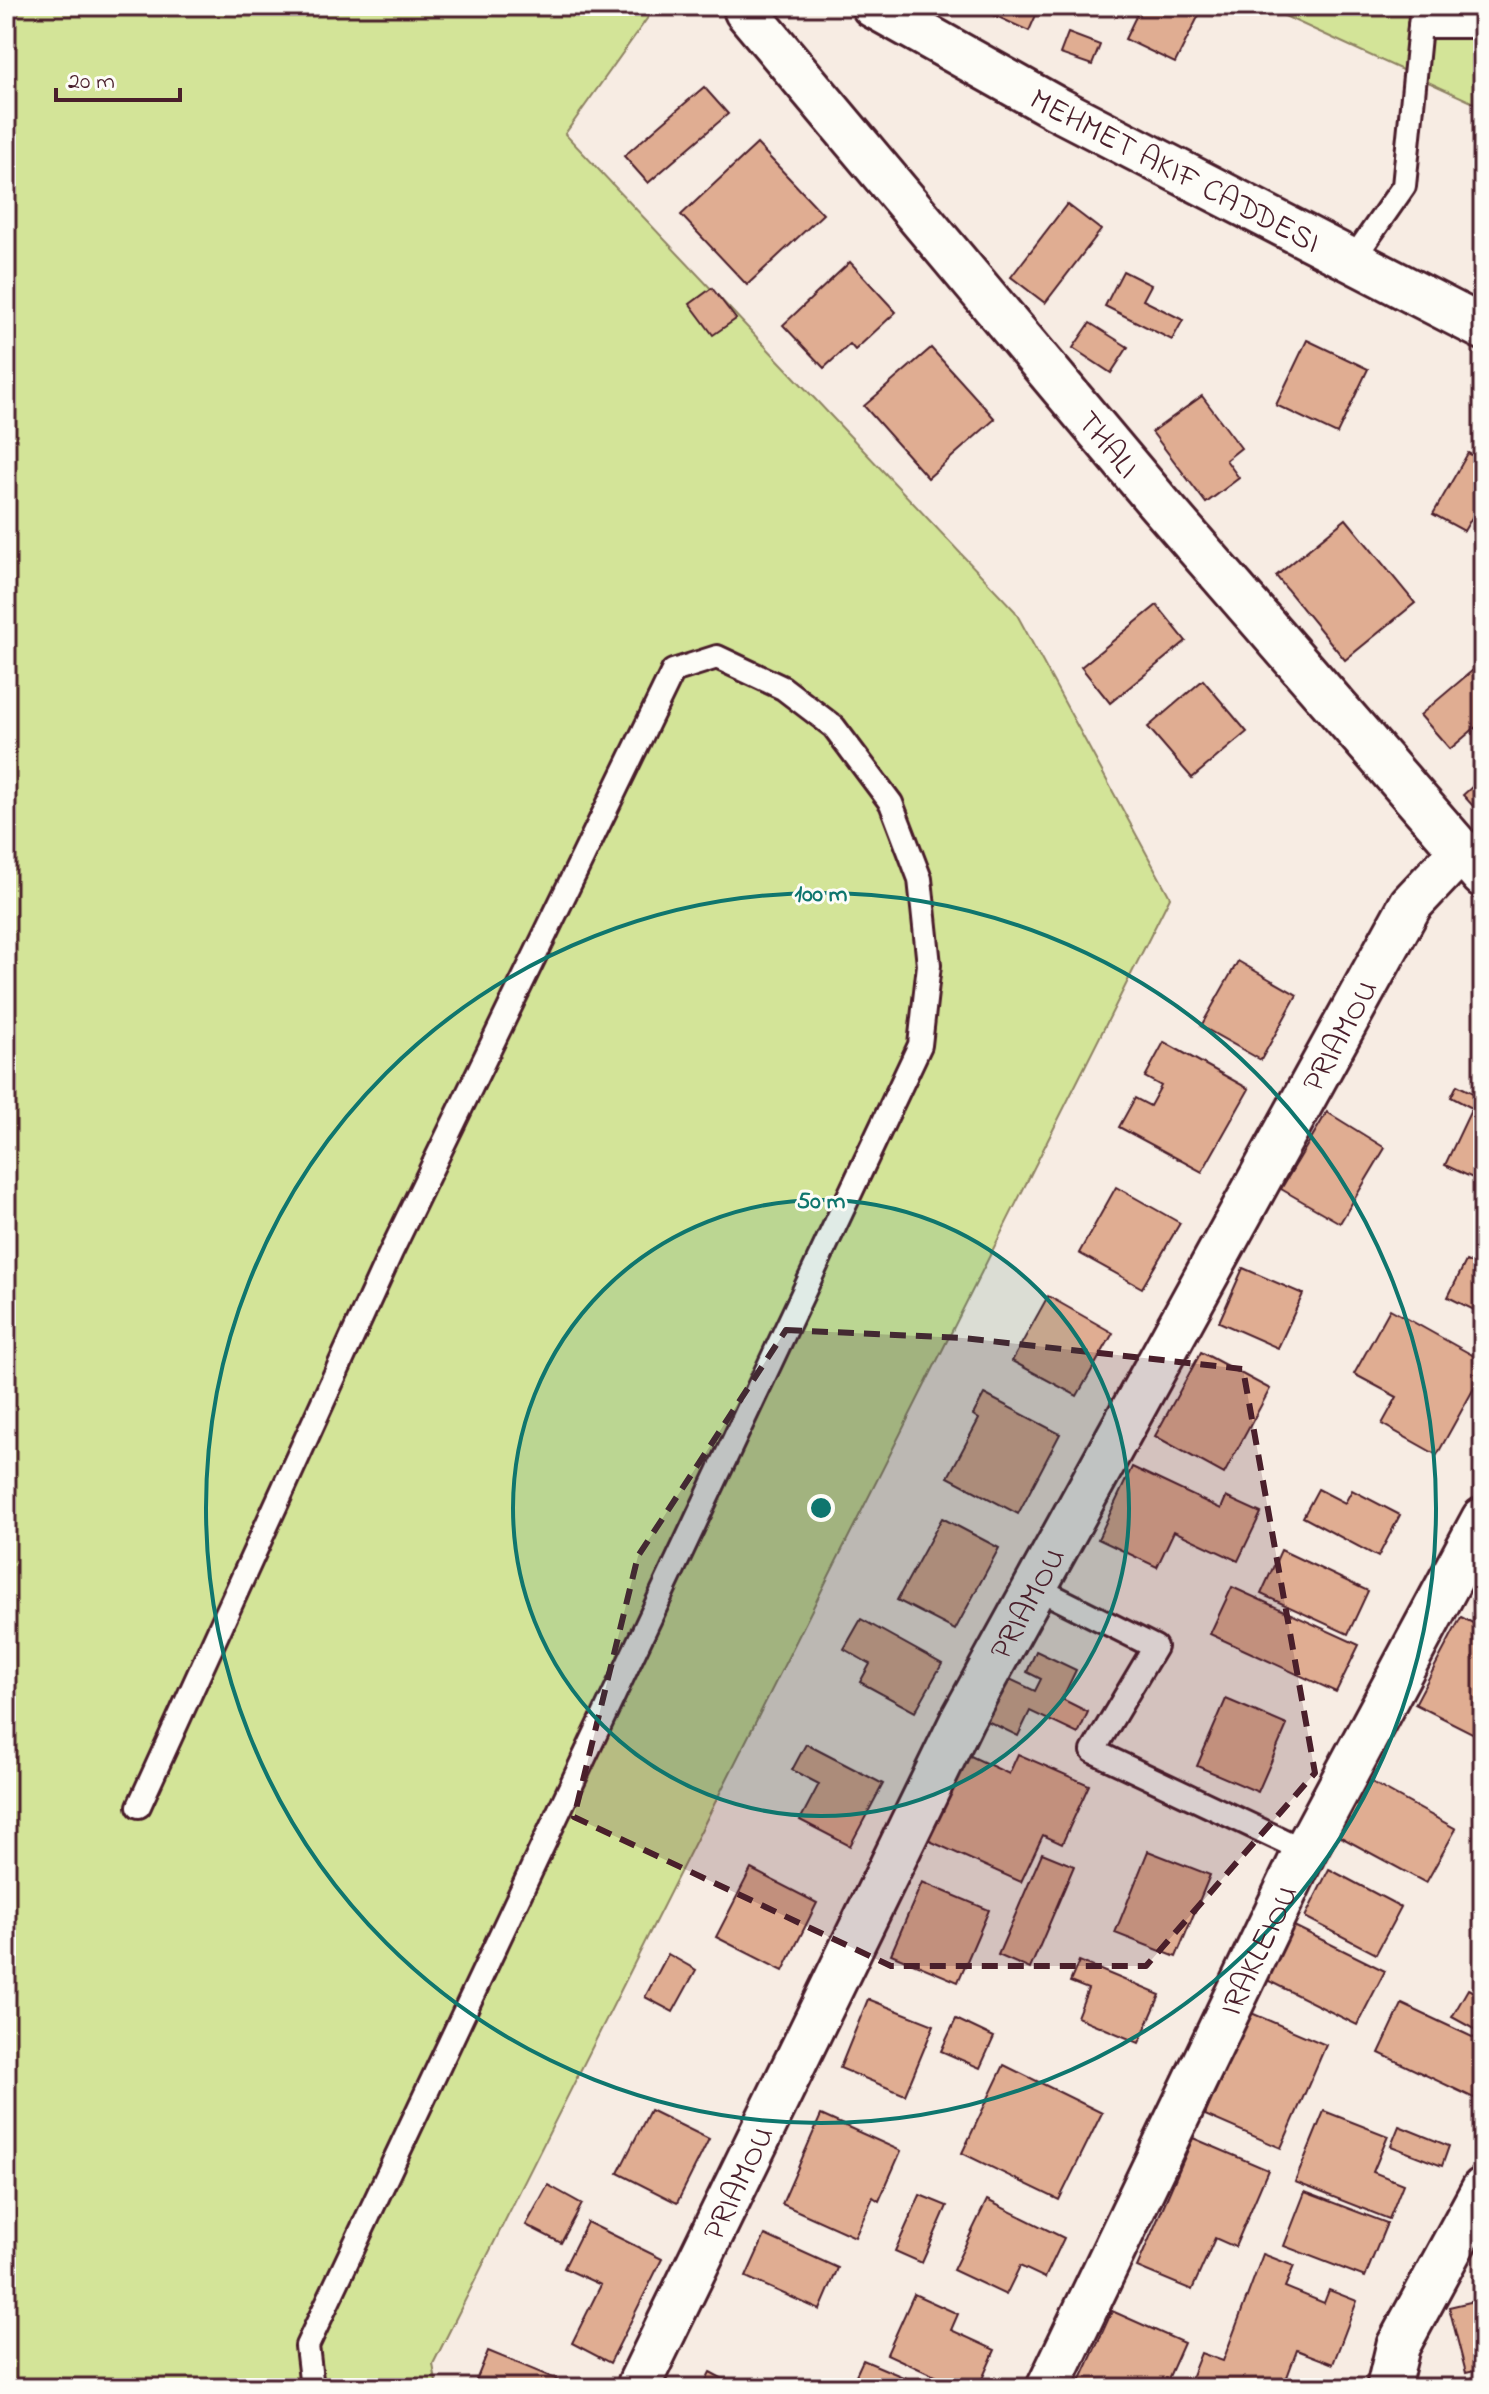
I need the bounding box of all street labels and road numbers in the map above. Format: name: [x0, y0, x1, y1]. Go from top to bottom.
street label: MEHMET AKIF CADDESI: [1020, 78, 1328, 267]
street label: THALI: [1064, 402, 1149, 490]
street label: PRIAMOU: [1292, 972, 1392, 1102]
street label: PRIAMOU: [979, 1540, 1080, 1669]
street label: IRAKLEIOU: [1209, 1878, 1312, 2025]
street label: PRIAMOU: [692, 2119, 788, 2249]

